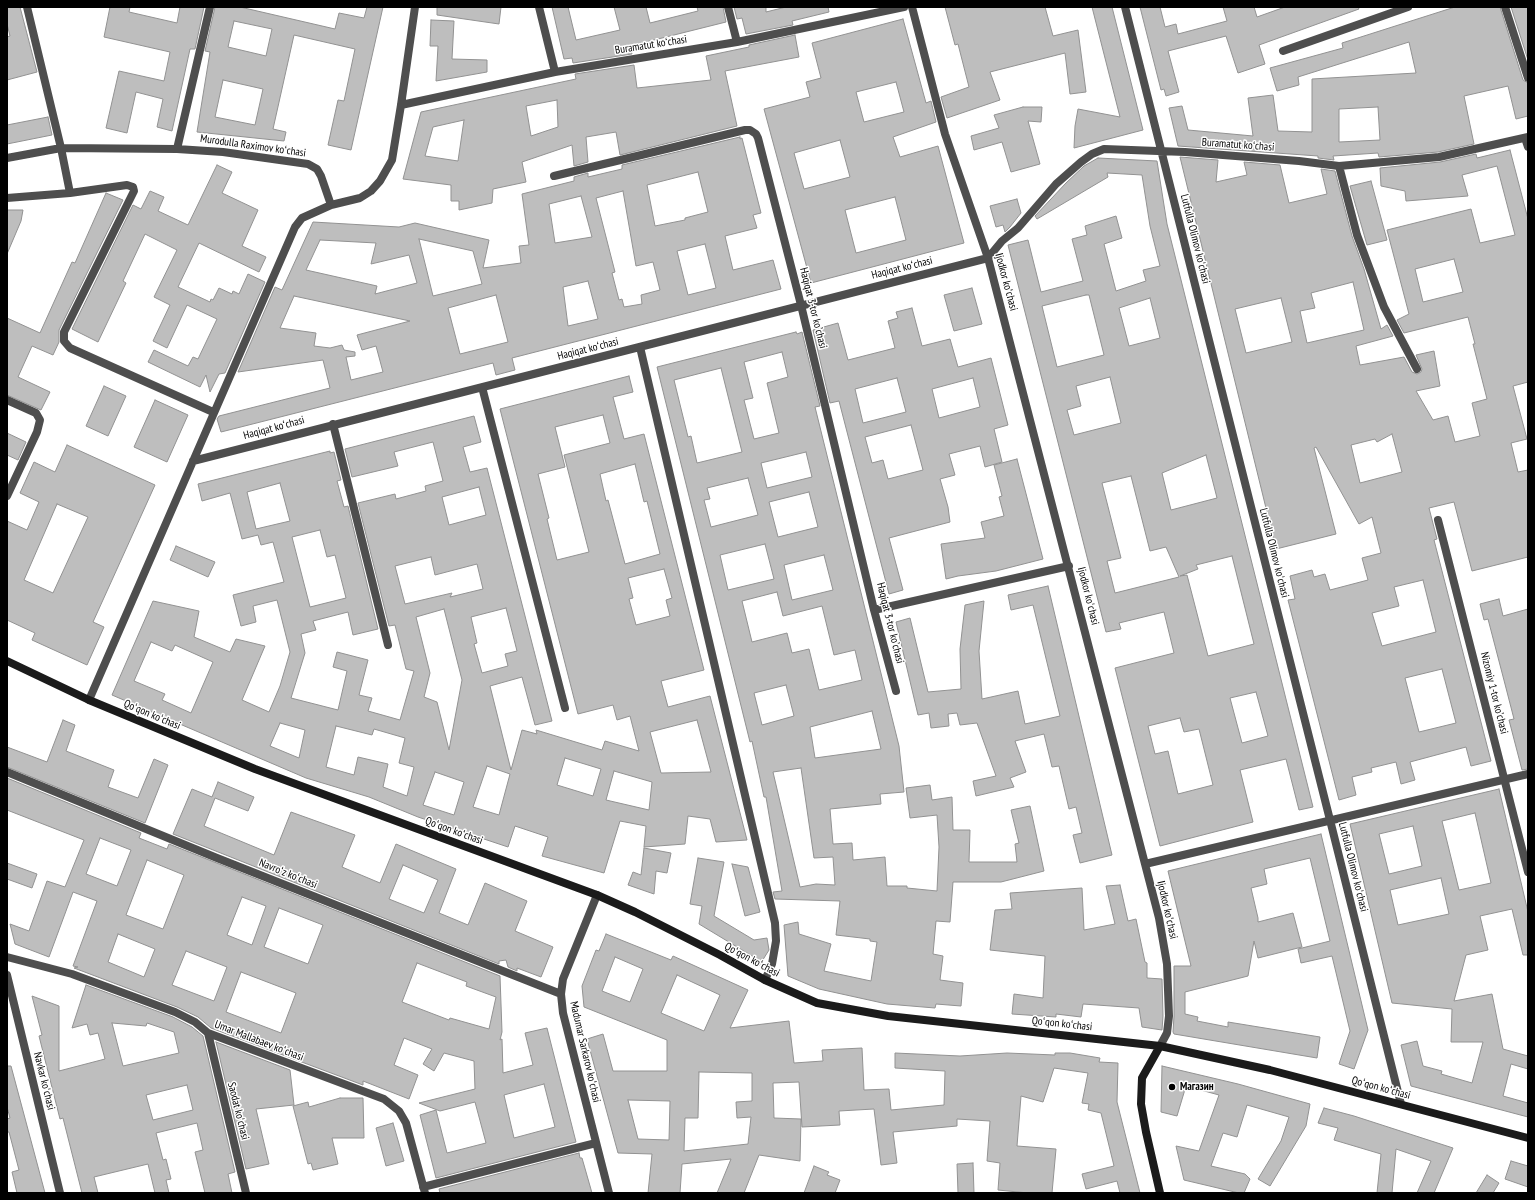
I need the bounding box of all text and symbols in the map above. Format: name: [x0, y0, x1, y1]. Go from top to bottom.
street label: Buramatut koʻchasi: [614, 33, 688, 57]
street label: Murodulla Raximov koʻchasi: [199, 132, 307, 160]
street label: Buramatut koʻchasi: [1201, 136, 1275, 154]
street label: Lutfulla Olimov koʻchasi: [1178, 193, 1212, 285]
street label: Ijodkor koʻchasi: [992, 252, 1020, 312]
street label: Haqiqat koʻchasi: [870, 254, 934, 282]
street label: Haqiqat 3-tor koʼchasi: [797, 266, 829, 350]
street label: Haqiqat koʻchasi: [556, 335, 620, 363]
street label: Haqiqat koʻchasi: [242, 414, 306, 442]
street label: Lutfulla Olimov koʻchasi: [1257, 507, 1291, 599]
street label: Ijodkor koʻchasi: [1074, 566, 1102, 626]
street label: Haqiqat 3-tor koʼchasi: [874, 581, 906, 665]
street label: Nizomiy 1-tor koʼchasi: [1477, 651, 1511, 735]
street label: Qoʻqon koʻchasi: [122, 697, 182, 733]
street label: Qoʻqon koʻchasi: [423, 814, 485, 848]
street label: Lutfulla Olimov koʻchasi: [1336, 821, 1370, 913]
street label: Navroʻz koʻchasi: [257, 856, 319, 892]
street label: Ijodkor koʻchasi: [1154, 880, 1180, 940]
street label: Qoʻqon koʻchasi: [722, 940, 782, 980]
street label: Madumar Sarkarov koʻchasi: [567, 1000, 603, 1104]
street label: Qoʻqon koʻchasi: [1031, 1014, 1093, 1034]
street label: Umar Mallabaev koʻchasi: [213, 1018, 305, 1064]
street label: Navkar koʻchasi: [30, 1051, 58, 1111]
street label: Qoʻqon koʻchasi: [1350, 1074, 1412, 1102]
place label: Магазин: [1180, 1080, 1214, 1094]
street label: Saodat koʻchasi: [224, 1081, 252, 1141]
marker: Магазин: [1167, 1082, 1177, 1092]

